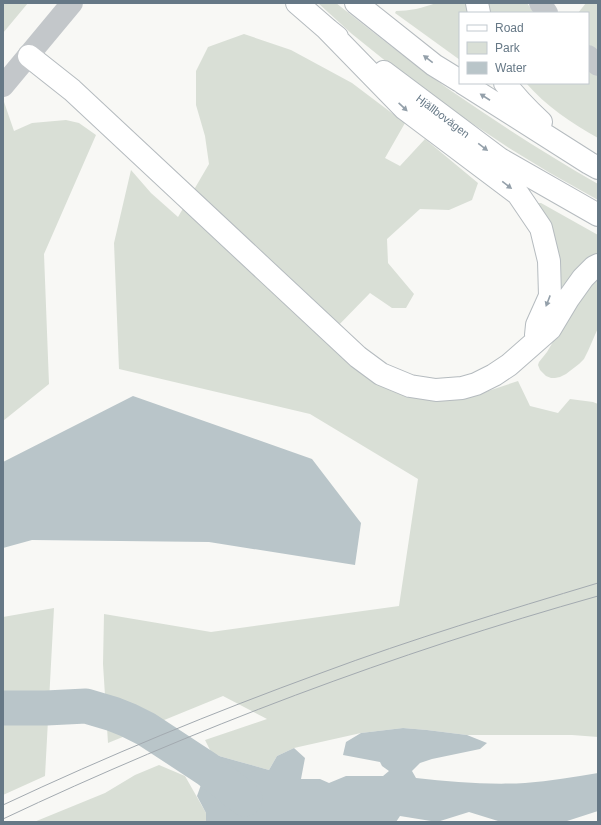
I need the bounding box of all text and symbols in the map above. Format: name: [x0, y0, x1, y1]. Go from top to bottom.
legend: [459, 12, 589, 84]
text: Road: [495, 21, 524, 35]
text: Park: [495, 41, 521, 55]
one-way arrow: [422, 55, 433, 64]
text: Water: [495, 61, 527, 75]
street label: Hjällbovägen: [414, 92, 472, 140]
one-way arrow: [480, 93, 490, 101]
one-way arrow: [398, 102, 408, 112]
one-way arrow: [478, 142, 489, 151]
one-way arrow: [501, 181, 512, 190]
one-way arrow: [544, 296, 550, 308]

